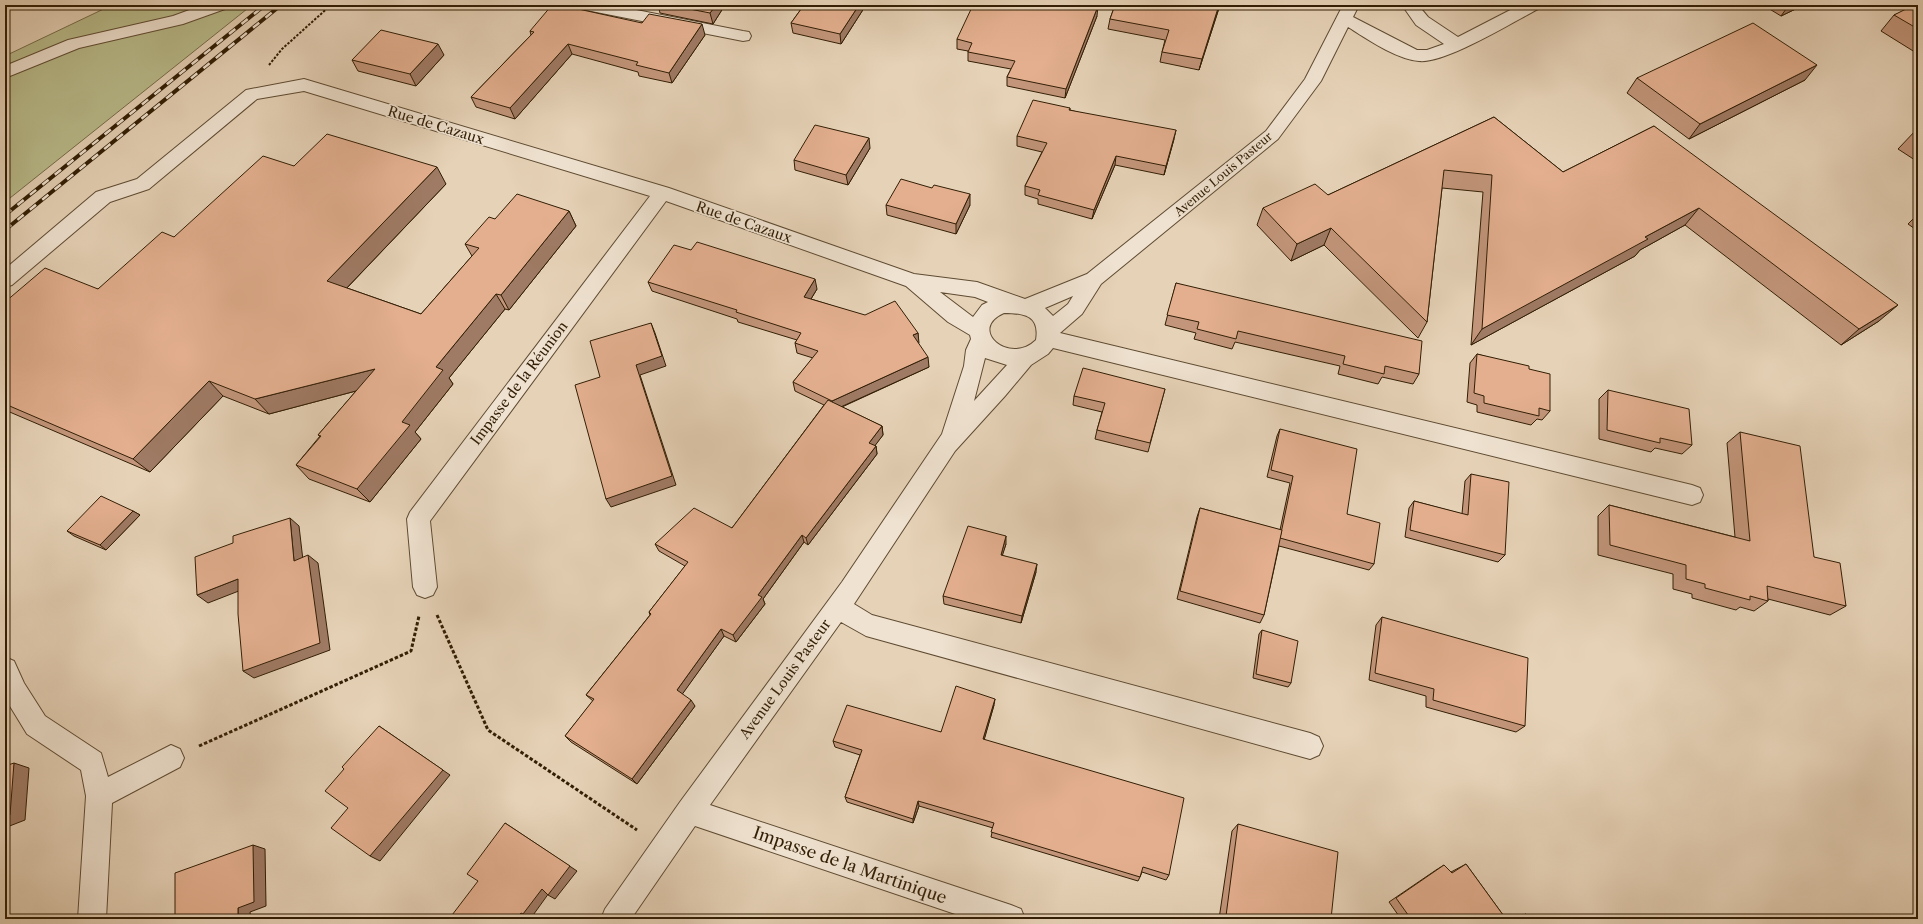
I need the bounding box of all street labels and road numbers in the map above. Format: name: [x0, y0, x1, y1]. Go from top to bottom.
street label: Rue de Cazaux: [386, 102, 487, 148]
street label: Avenue Louis Pasteur: [1170, 129, 1275, 220]
street label: Rue de Cazaux: [694, 197, 795, 247]
street label: Impasse de la Réunion: [467, 317, 572, 448]
street label: Avenue Louis Pasteur: [735, 615, 835, 743]
street label: Impasse de la Martinique: [750, 822, 950, 908]

